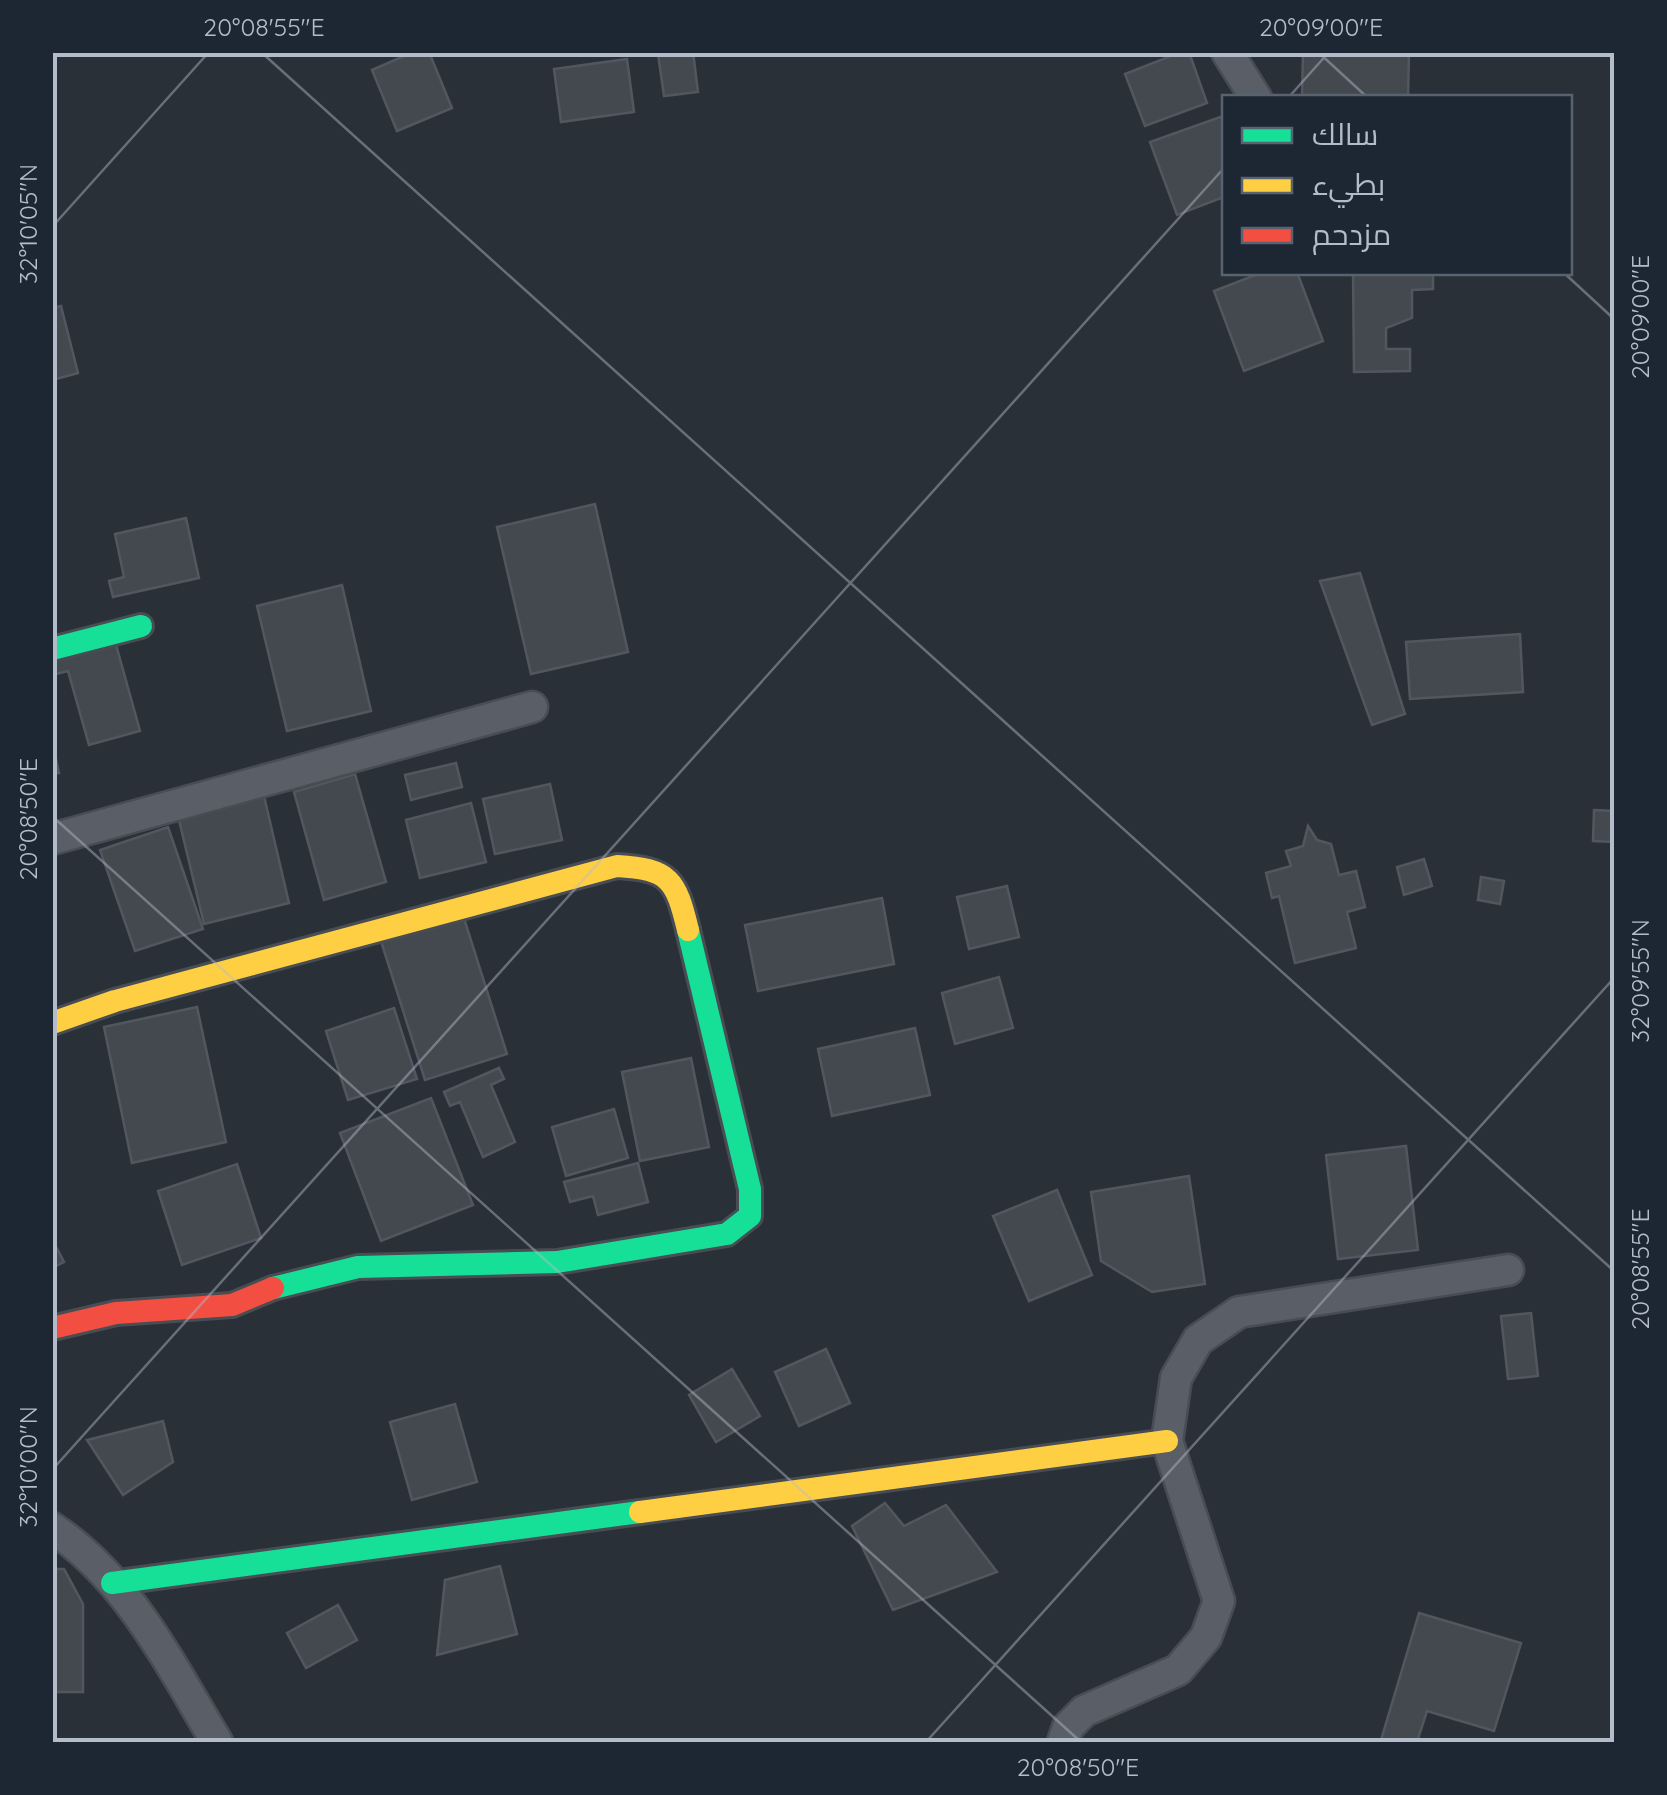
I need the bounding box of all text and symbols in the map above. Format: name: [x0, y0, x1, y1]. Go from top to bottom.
text: 20°08'55"E: [203, 11, 325, 42]
text: 20°09'00"E: [1259, 11, 1383, 42]
legend: [1222, 95, 1572, 275]
text: سالك: [1312, 115, 1378, 153]
text: 32°10'05"N: [12, 164, 43, 284]
text: بطيء: [1312, 165, 1385, 208]
text: مزدحم: [1312, 215, 1391, 255]
text: 20°09'00"E: [1624, 255, 1655, 379]
text: 20°08'50"E: [12, 758, 43, 880]
text: 32°09'55"N: [1624, 919, 1655, 1043]
text: 20°08'55"E: [1624, 1208, 1655, 1330]
text: 32°10'00"N: [12, 1406, 43, 1528]
text: 20°08'50"E: [1017, 1751, 1139, 1782]

